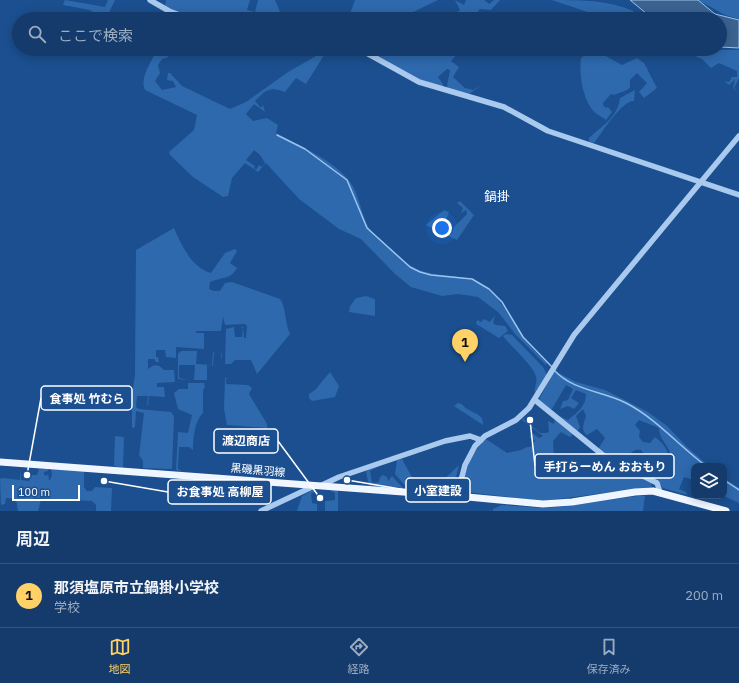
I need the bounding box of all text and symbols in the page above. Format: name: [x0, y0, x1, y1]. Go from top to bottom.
search box: [12, 12, 727, 56]
icon: search: [26, 23, 48, 45]
text: ここで検索: [58, 26, 133, 45]
district label: 鍋掛: [484, 188, 510, 205]
your location: [432, 218, 452, 238]
pin: 1: [452, 329, 478, 362]
callout: 食事処 竹むら: [41, 386, 132, 410]
text: 食事処 竹むら: [50, 391, 124, 406]
callout: 渡辺商店: [214, 429, 278, 453]
text: 渡辺商店: [222, 433, 270, 448]
callout: 手打らーめん おおもり: [535, 454, 674, 478]
text: 手打らーめん おおもり: [544, 459, 666, 474]
street label: 黒磯黒羽線: [230, 461, 286, 479]
map controls: [691, 463, 727, 499]
button: layers: [691, 463, 727, 499]
callout: 小室建設: [406, 478, 470, 502]
callout: お食事処 高柳屋: [168, 480, 271, 504]
scale bar: [12, 483, 80, 502]
text: 小室建設: [414, 483, 462, 498]
text: お食事処 高柳屋: [177, 484, 263, 499]
text: 100 m: [18, 485, 50, 499]
text: 周辺: [16, 528, 50, 550]
text: 那須塩原市立鍋掛小学校: [54, 578, 219, 597]
text: 1: [25, 587, 33, 604]
text: 200 m: [685, 587, 723, 604]
text: 学校: [54, 599, 80, 616]
tab: 地図: [109, 636, 131, 676]
tab: 経路: [348, 636, 370, 676]
tab: 保存済み: [587, 636, 631, 676]

